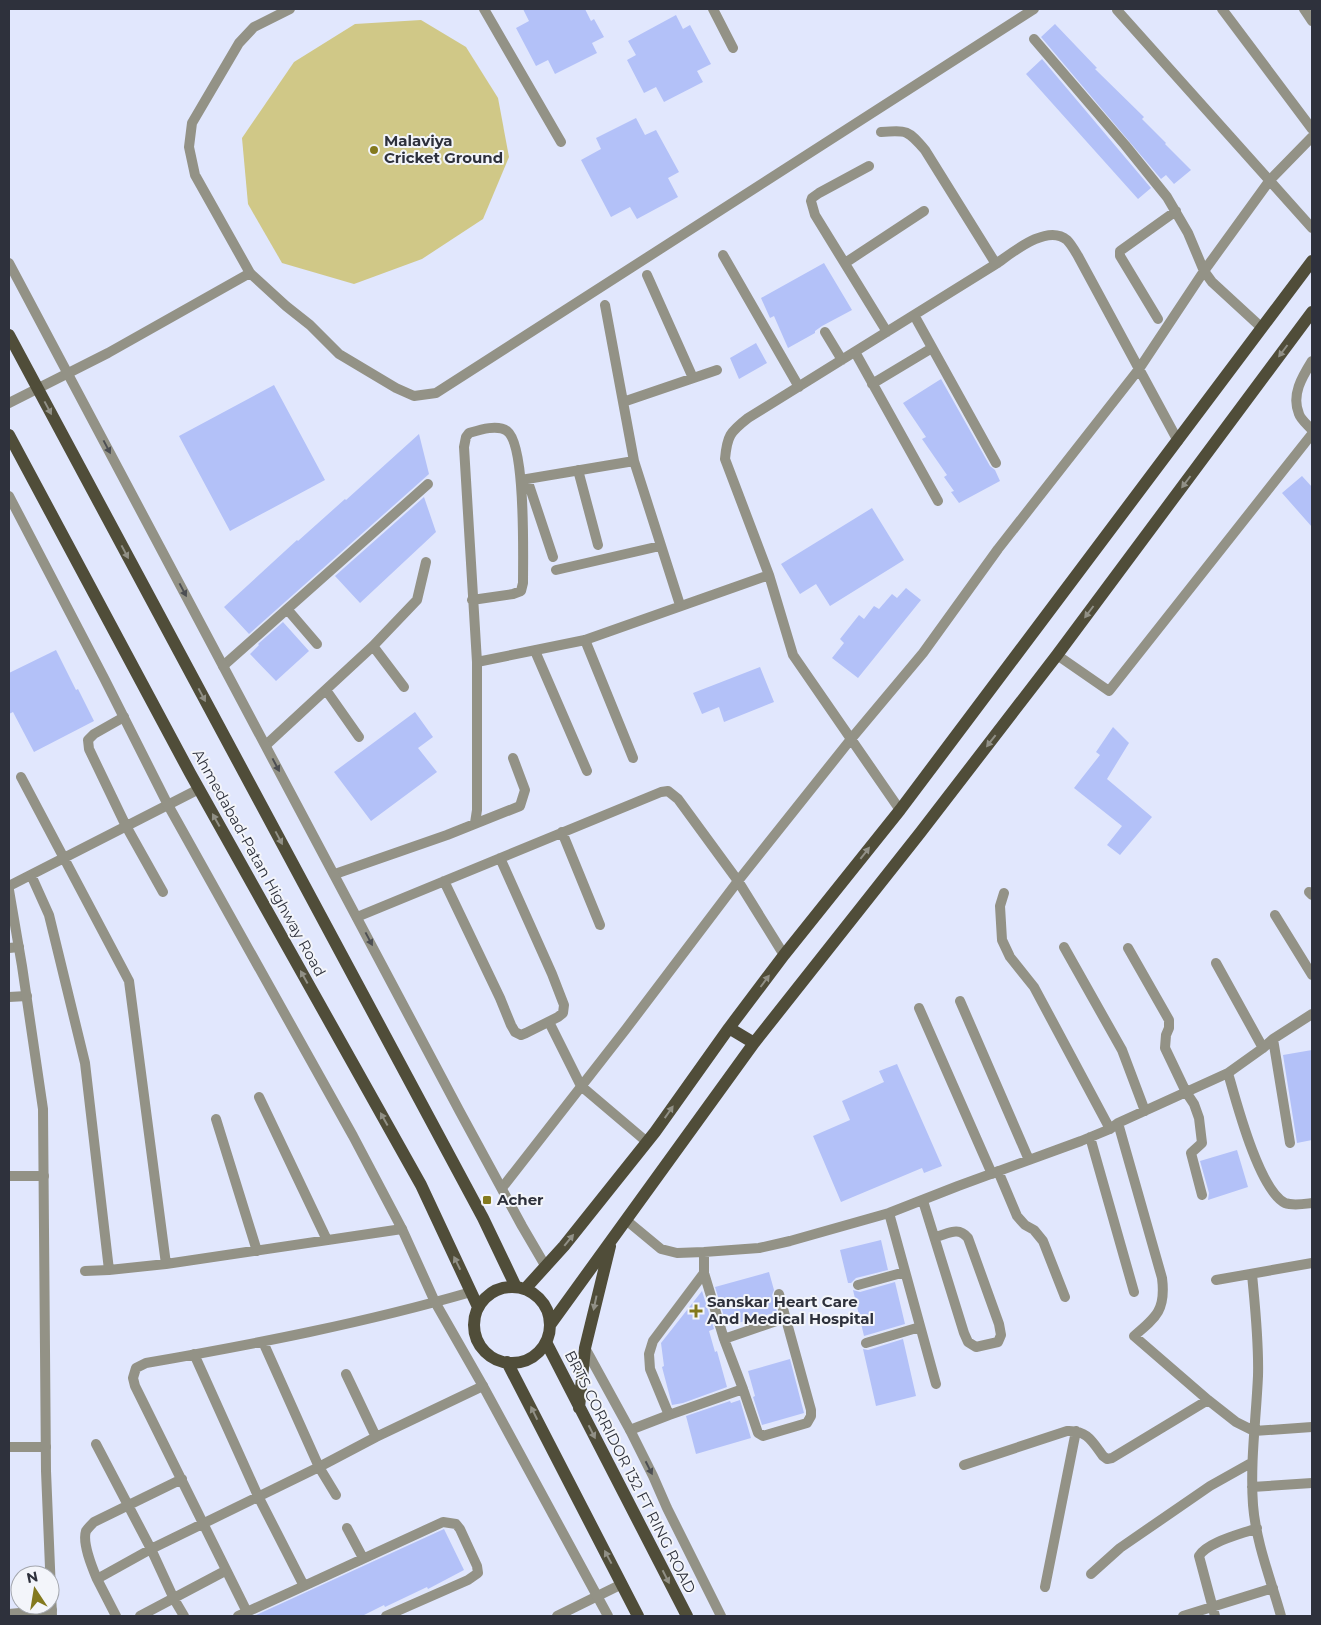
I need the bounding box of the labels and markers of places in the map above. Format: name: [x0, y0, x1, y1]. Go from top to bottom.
place label: Malaviya Cricket Ground: [384, 131, 503, 167]
marker: Malaviya Cricket Ground: [368, 144, 380, 156]
place label: Acher: [496, 1190, 544, 1209]
marker: Acher: [481, 1194, 493, 1206]
place label: Sanskar Heart Care And Medical Hospital: [706, 1292, 874, 1328]
marker: Sanskar Heart Care And Medical Hospital: [689, 1304, 703, 1318]

